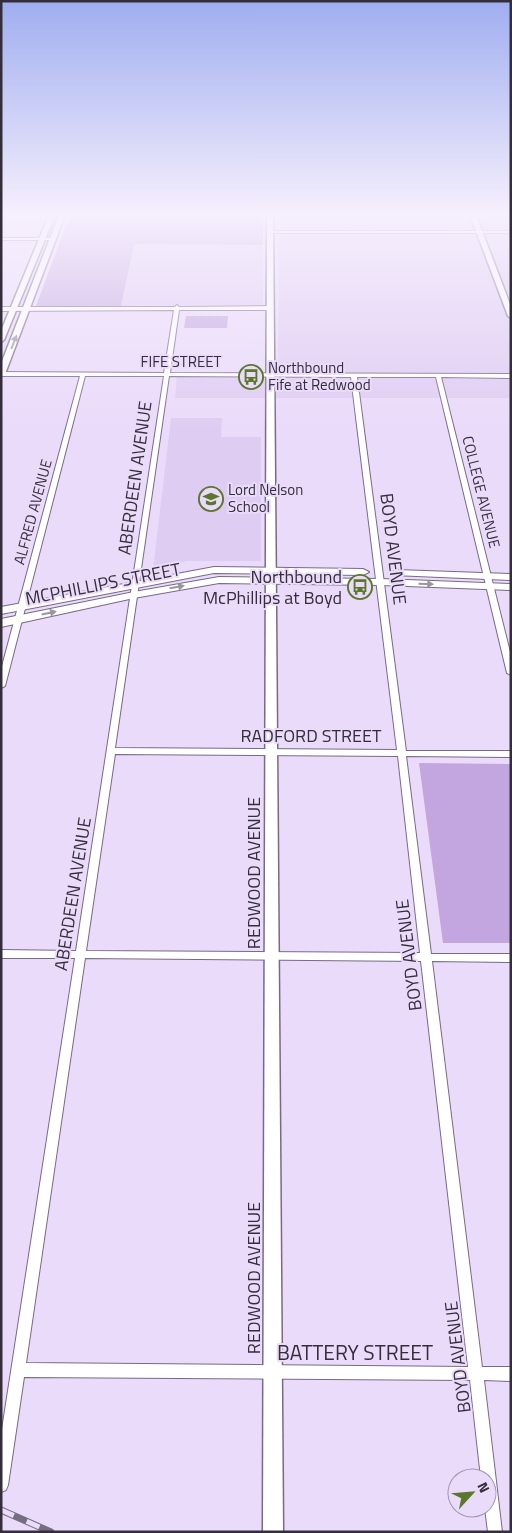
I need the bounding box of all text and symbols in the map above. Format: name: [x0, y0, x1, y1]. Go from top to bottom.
one-way arrow: [11, 334, 18, 349]
street label: FIFE STREET: [141, 350, 222, 373]
place label: Northbound Fife at Redwood: [268, 356, 371, 396]
bus stop icon: Northbound Fife at Redwood: [238, 364, 264, 390]
street label: ABERDEEN AVENUE: [110, 399, 159, 556]
street label: COLLEGE AVENUE: [456, 433, 507, 550]
street label: ALFRED AVENUE: [7, 457, 58, 567]
place label: Lord Nelson School: [228, 478, 303, 518]
school or university icon: Lord Nelson School: [198, 486, 224, 512]
street label: BOYD AVENUE: [373, 492, 414, 606]
street label: MCPHILLIPS STREET: [23, 555, 184, 612]
place label: Northbound McPhillips at Boyd: [203, 563, 342, 611]
bus stop icon: Northbound McPhillips at Boyd: [347, 574, 373, 600]
one-way arrow: [418, 580, 434, 588]
one-way arrow: [169, 583, 184, 591]
one-way arrow: [41, 608, 57, 616]
street label: RADFORD STREET: [241, 722, 382, 749]
street label: REDWOOD AVENUE: [240, 797, 267, 949]
street label: ABERDEEN AVENUE: [47, 815, 98, 973]
street label: BOYD AVENUE: [388, 898, 429, 1012]
street label: REDWOOD AVENUE: [240, 1202, 267, 1354]
street label: BOYD AVENUE: [437, 1300, 478, 1414]
street label: BATTERY STREET: [277, 1336, 433, 1368]
north arrow: [447, 1468, 497, 1518]
text: N: [473, 1478, 496, 1496]

